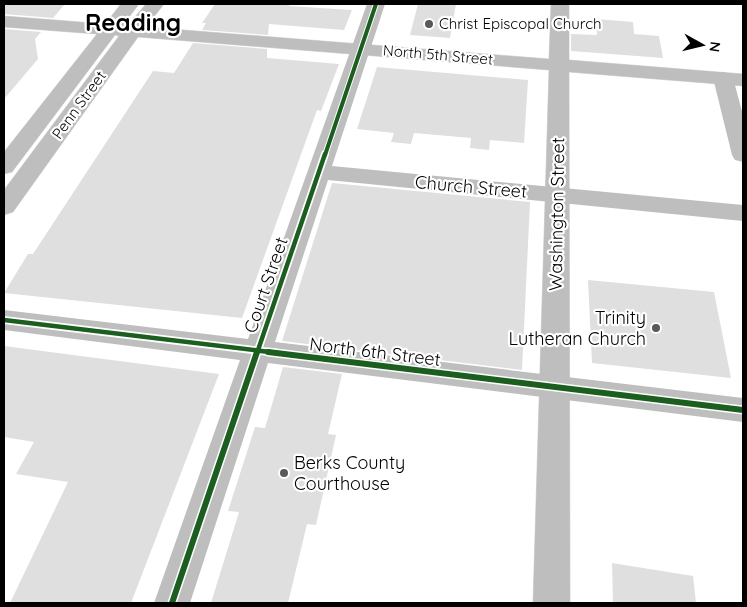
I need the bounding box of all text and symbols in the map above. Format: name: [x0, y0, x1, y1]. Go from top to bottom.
district label: Reading: [85, 7, 181, 37]
place label: Christ Episcopal Church: [439, 14, 602, 33]
marker: Christ Episcopal Church: [423, 18, 435, 30]
north arrow: [677, 20, 727, 70]
street label: North 5th Street: [382, 40, 494, 69]
text: N: [705, 40, 725, 53]
street label: Penn Street: [47, 67, 110, 143]
street label: Washington Street: [544, 137, 569, 291]
street label: Church Street: [414, 170, 528, 203]
street label: Court Street: [238, 234, 293, 336]
place label: Trinity Lutheran Church: [508, 306, 646, 350]
marker: Trinity Lutheran Church: [650, 322, 662, 334]
street label: North 6th Street: [308, 332, 442, 371]
place label: Berks County Courthouse: [294, 451, 405, 495]
marker: Berks County Courthouse: [278, 467, 290, 479]

